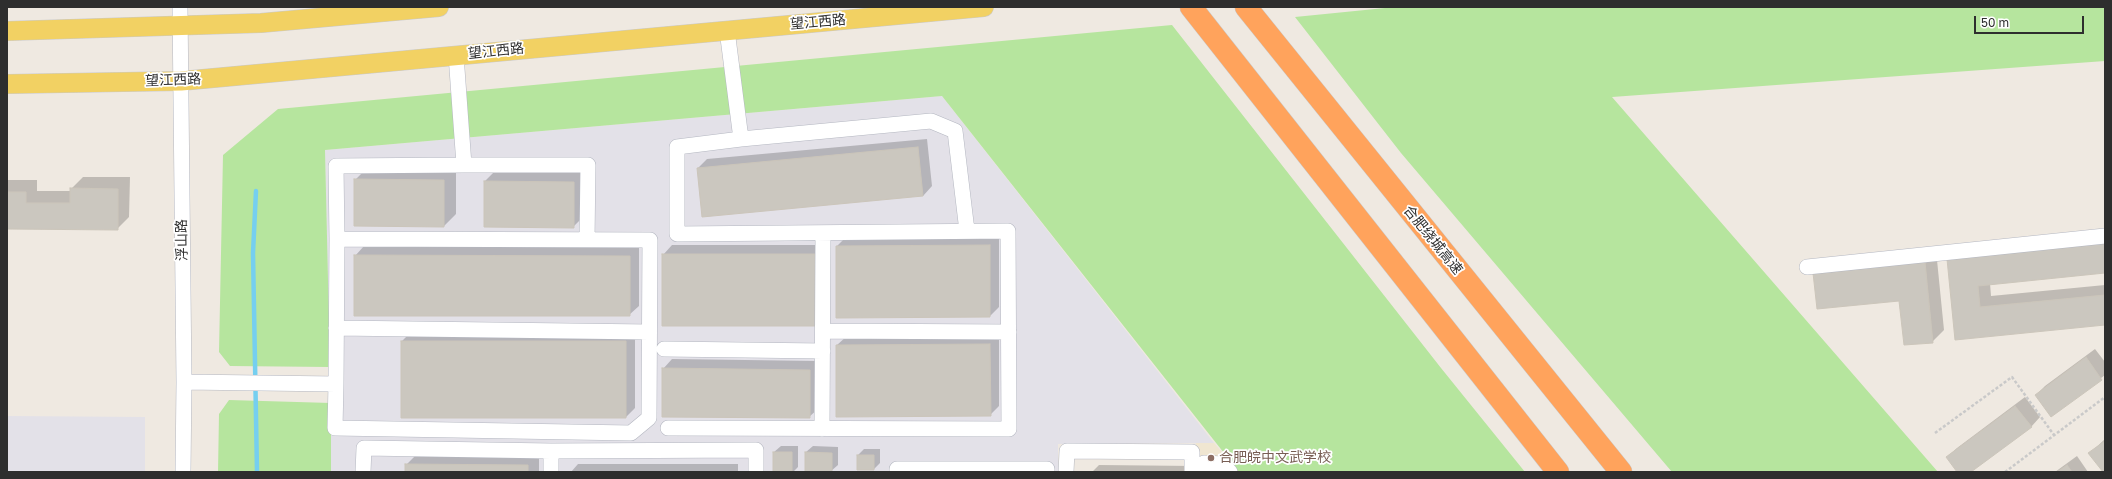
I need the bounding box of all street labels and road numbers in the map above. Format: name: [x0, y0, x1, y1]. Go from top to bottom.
street label: 望江西路: [789, 11, 847, 33]
street label: 望江西路: [467, 40, 525, 62]
street label: 望江西路: [145, 71, 201, 89]
street label: 合肥绕城高速: [1400, 202, 1466, 278]
street label: 浮山路: [173, 219, 191, 261]

